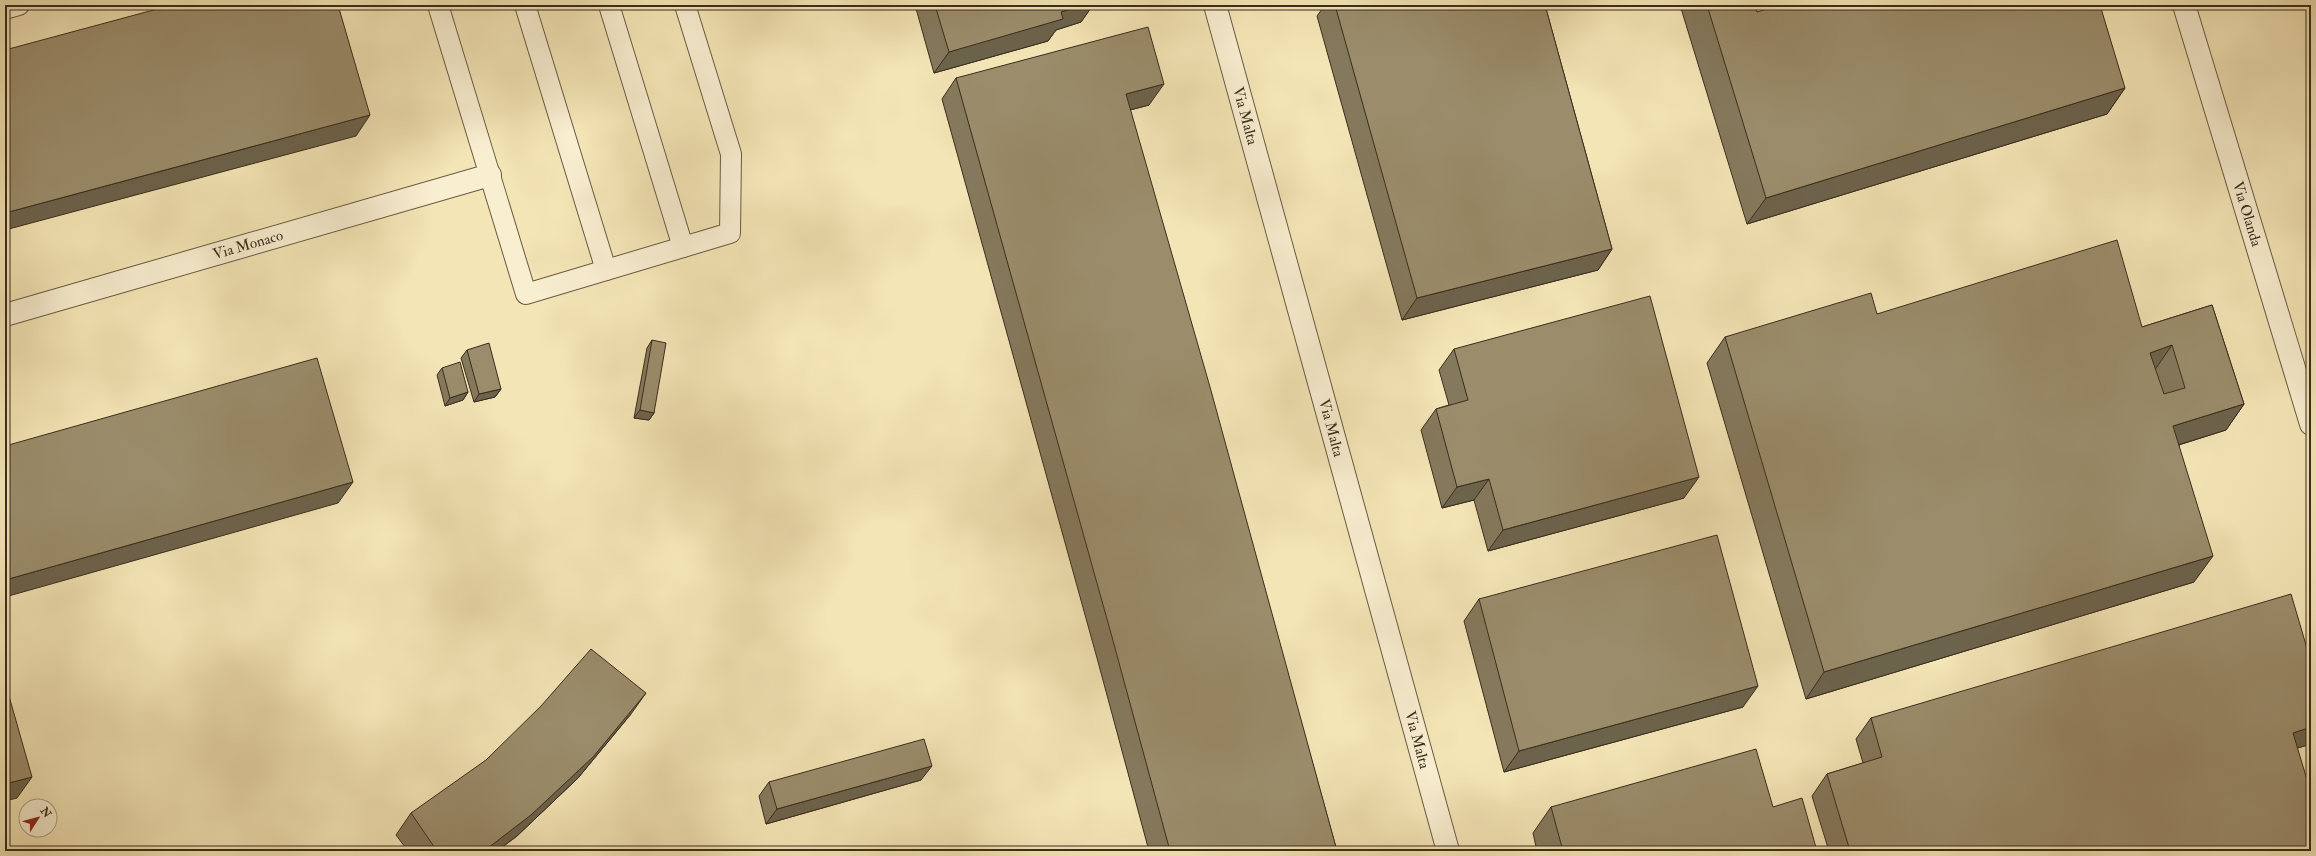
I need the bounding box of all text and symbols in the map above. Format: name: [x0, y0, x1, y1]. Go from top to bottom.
street label: Via Malta: [1228, 85, 1262, 148]
street label: Via Olanda: [2228, 179, 2266, 250]
street label: Via Monaco: [211, 226, 285, 264]
street label: Via Malta: [1314, 397, 1348, 460]
street label: Via Malta: [1400, 709, 1434, 772]
north arrow: [18, 798, 58, 838]
text: N: [37, 804, 55, 821]

